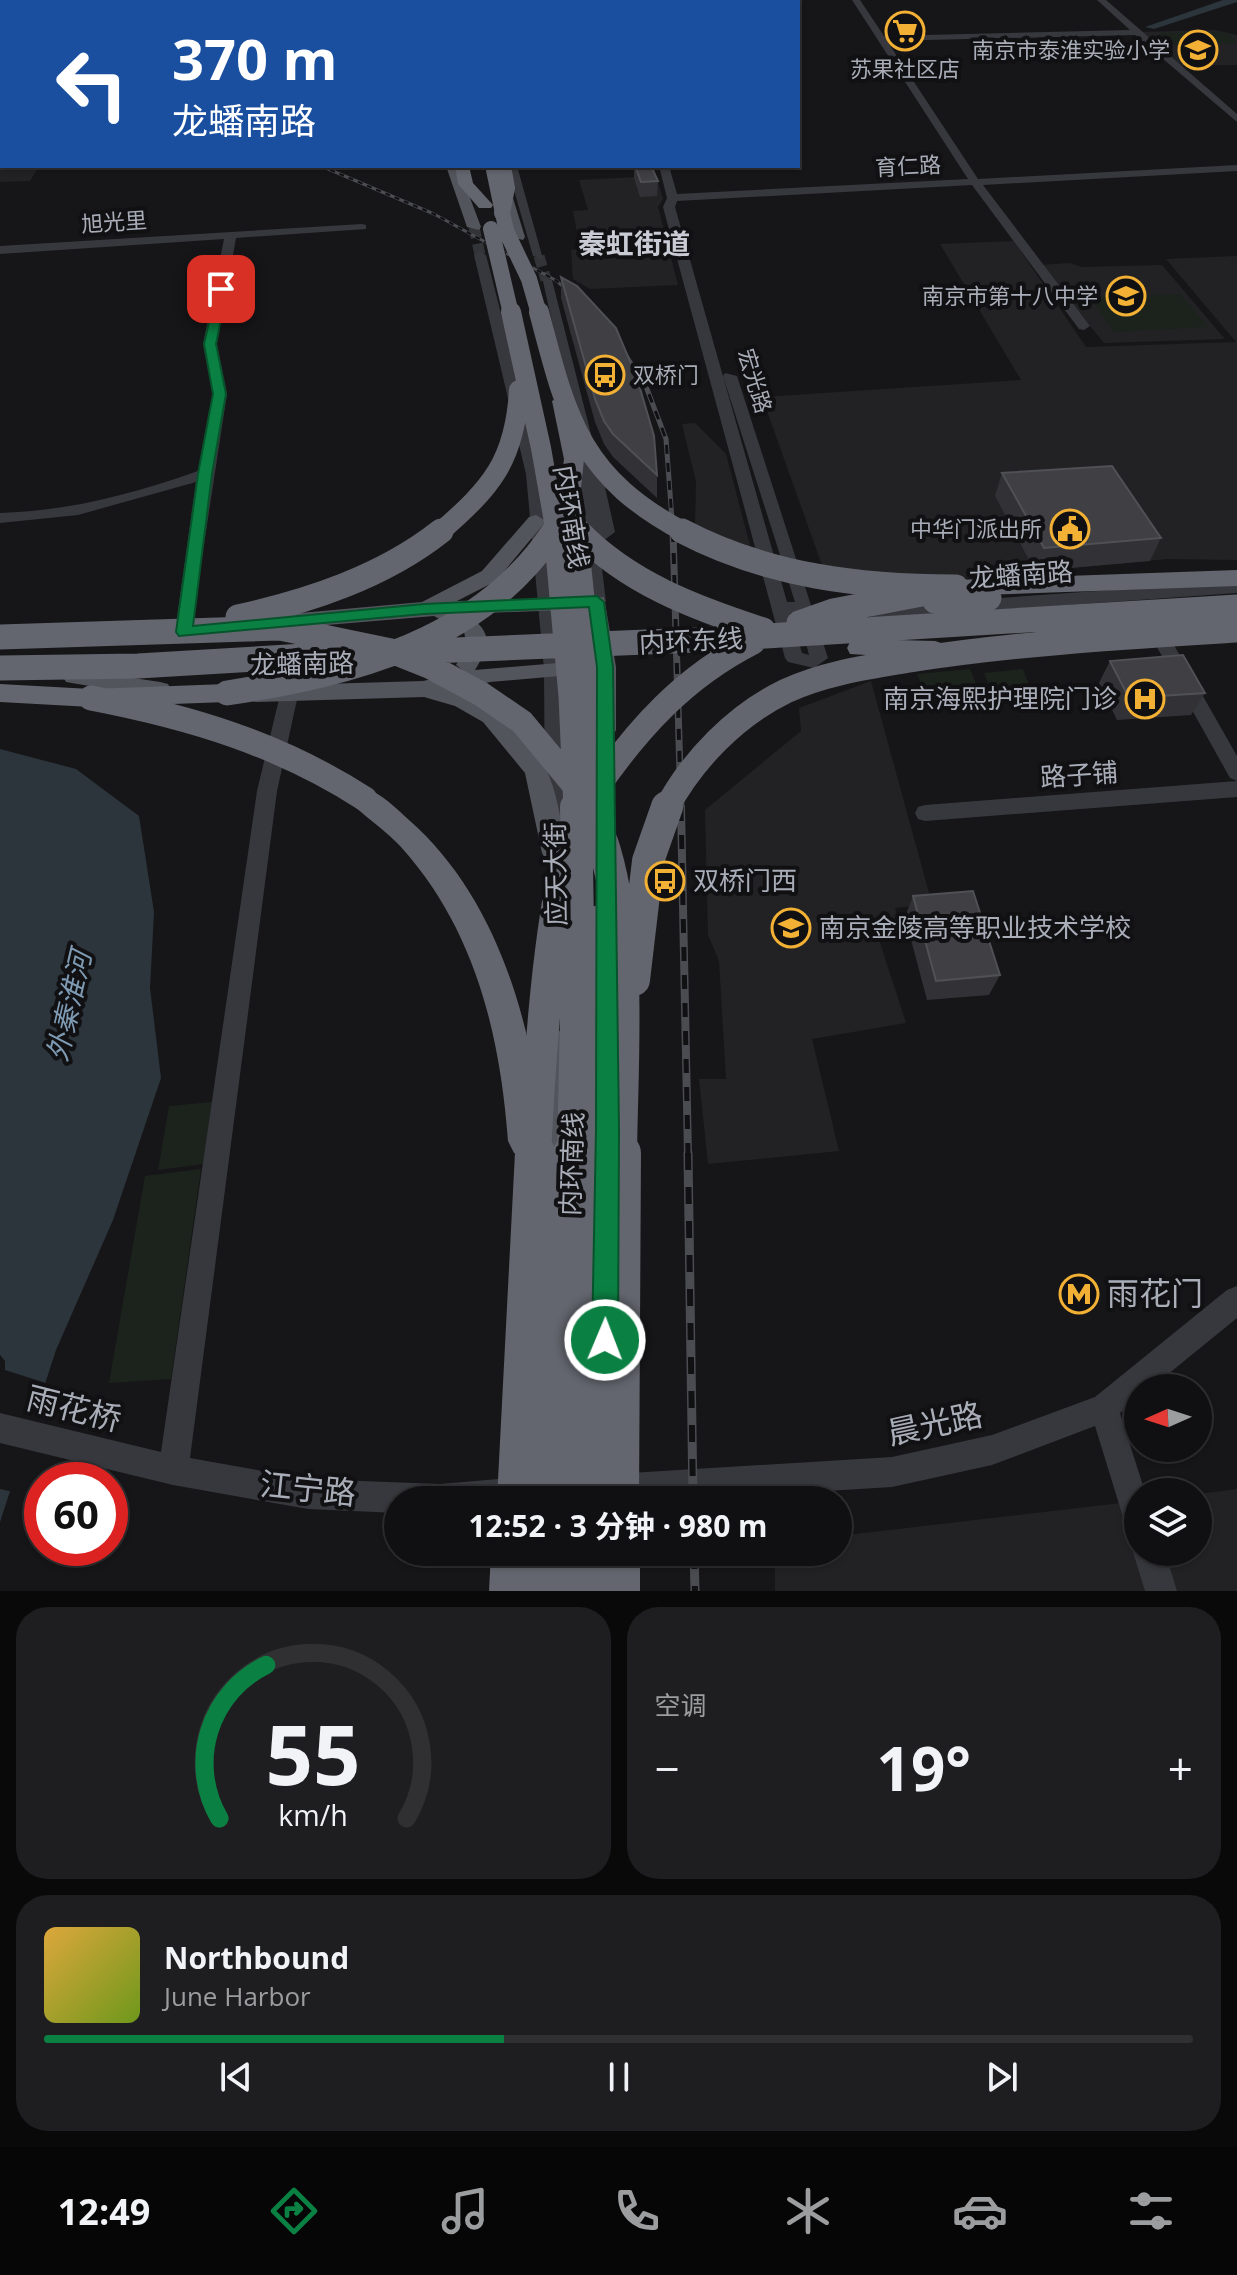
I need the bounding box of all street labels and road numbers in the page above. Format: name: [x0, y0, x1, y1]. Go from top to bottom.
street label: 育仁路: [874, 148, 942, 182]
street label: 旭光里: [80, 204, 148, 238]
street label: 宏光路: [732, 345, 780, 417]
street label: 内环南线: [546, 463, 598, 571]
street label: 龙蟠南路: [968, 552, 1074, 596]
street label: 内环东线: [638, 619, 744, 661]
street label: 龙蟠南路: [250, 644, 354, 682]
street label: 路子铺: [1039, 753, 1119, 795]
street label: 应天大街: [536, 822, 574, 926]
street label: 内环南线: [551, 1111, 591, 1217]
street label: 雨花桥: [23, 1375, 126, 1440]
street label: 晨光路: [883, 1392, 986, 1454]
street label: 江宁路: [258, 1461, 358, 1514]

